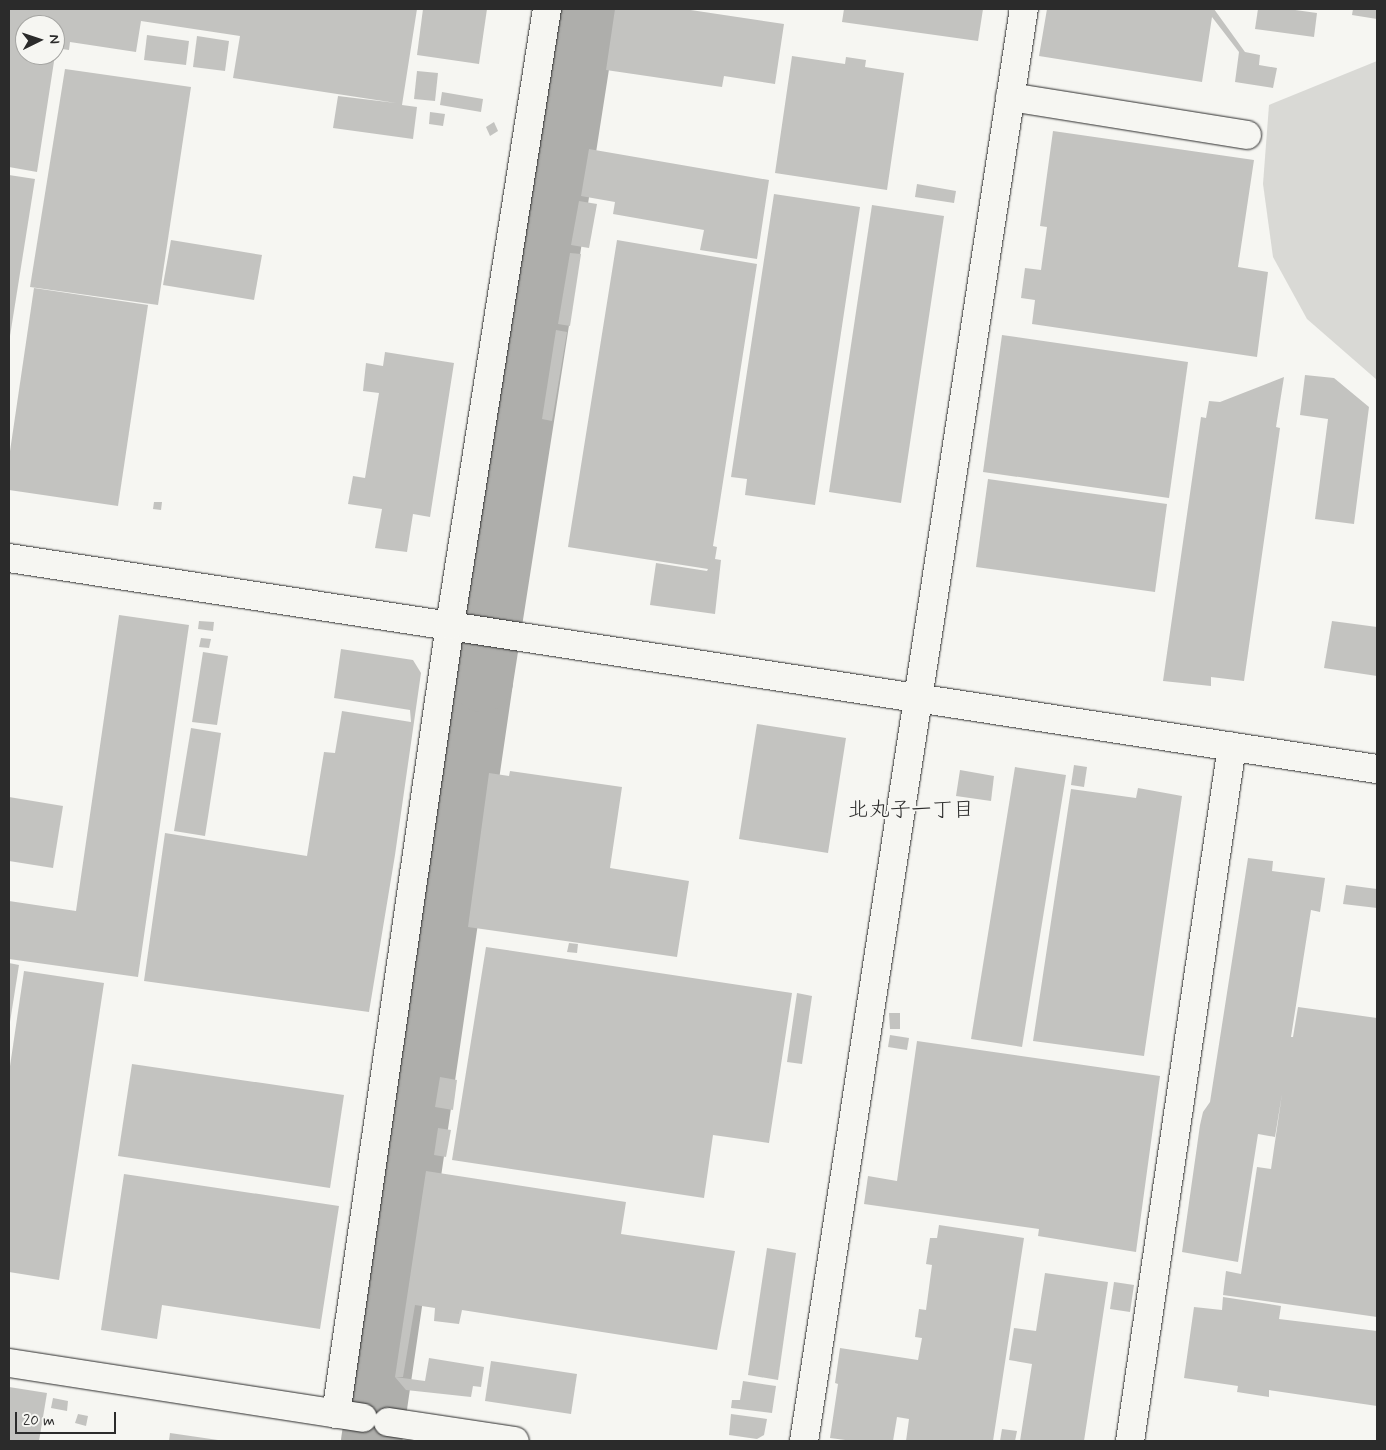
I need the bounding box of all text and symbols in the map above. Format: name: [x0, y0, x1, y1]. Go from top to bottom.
north arrow: [15, 15, 65, 65]
text: N: [45, 34, 63, 44]
district label: 北丸子一丁目: [848, 797, 974, 823]
scale bar: [18, 1402, 119, 1434]
text: 20 m: [23, 1411, 55, 1431]

